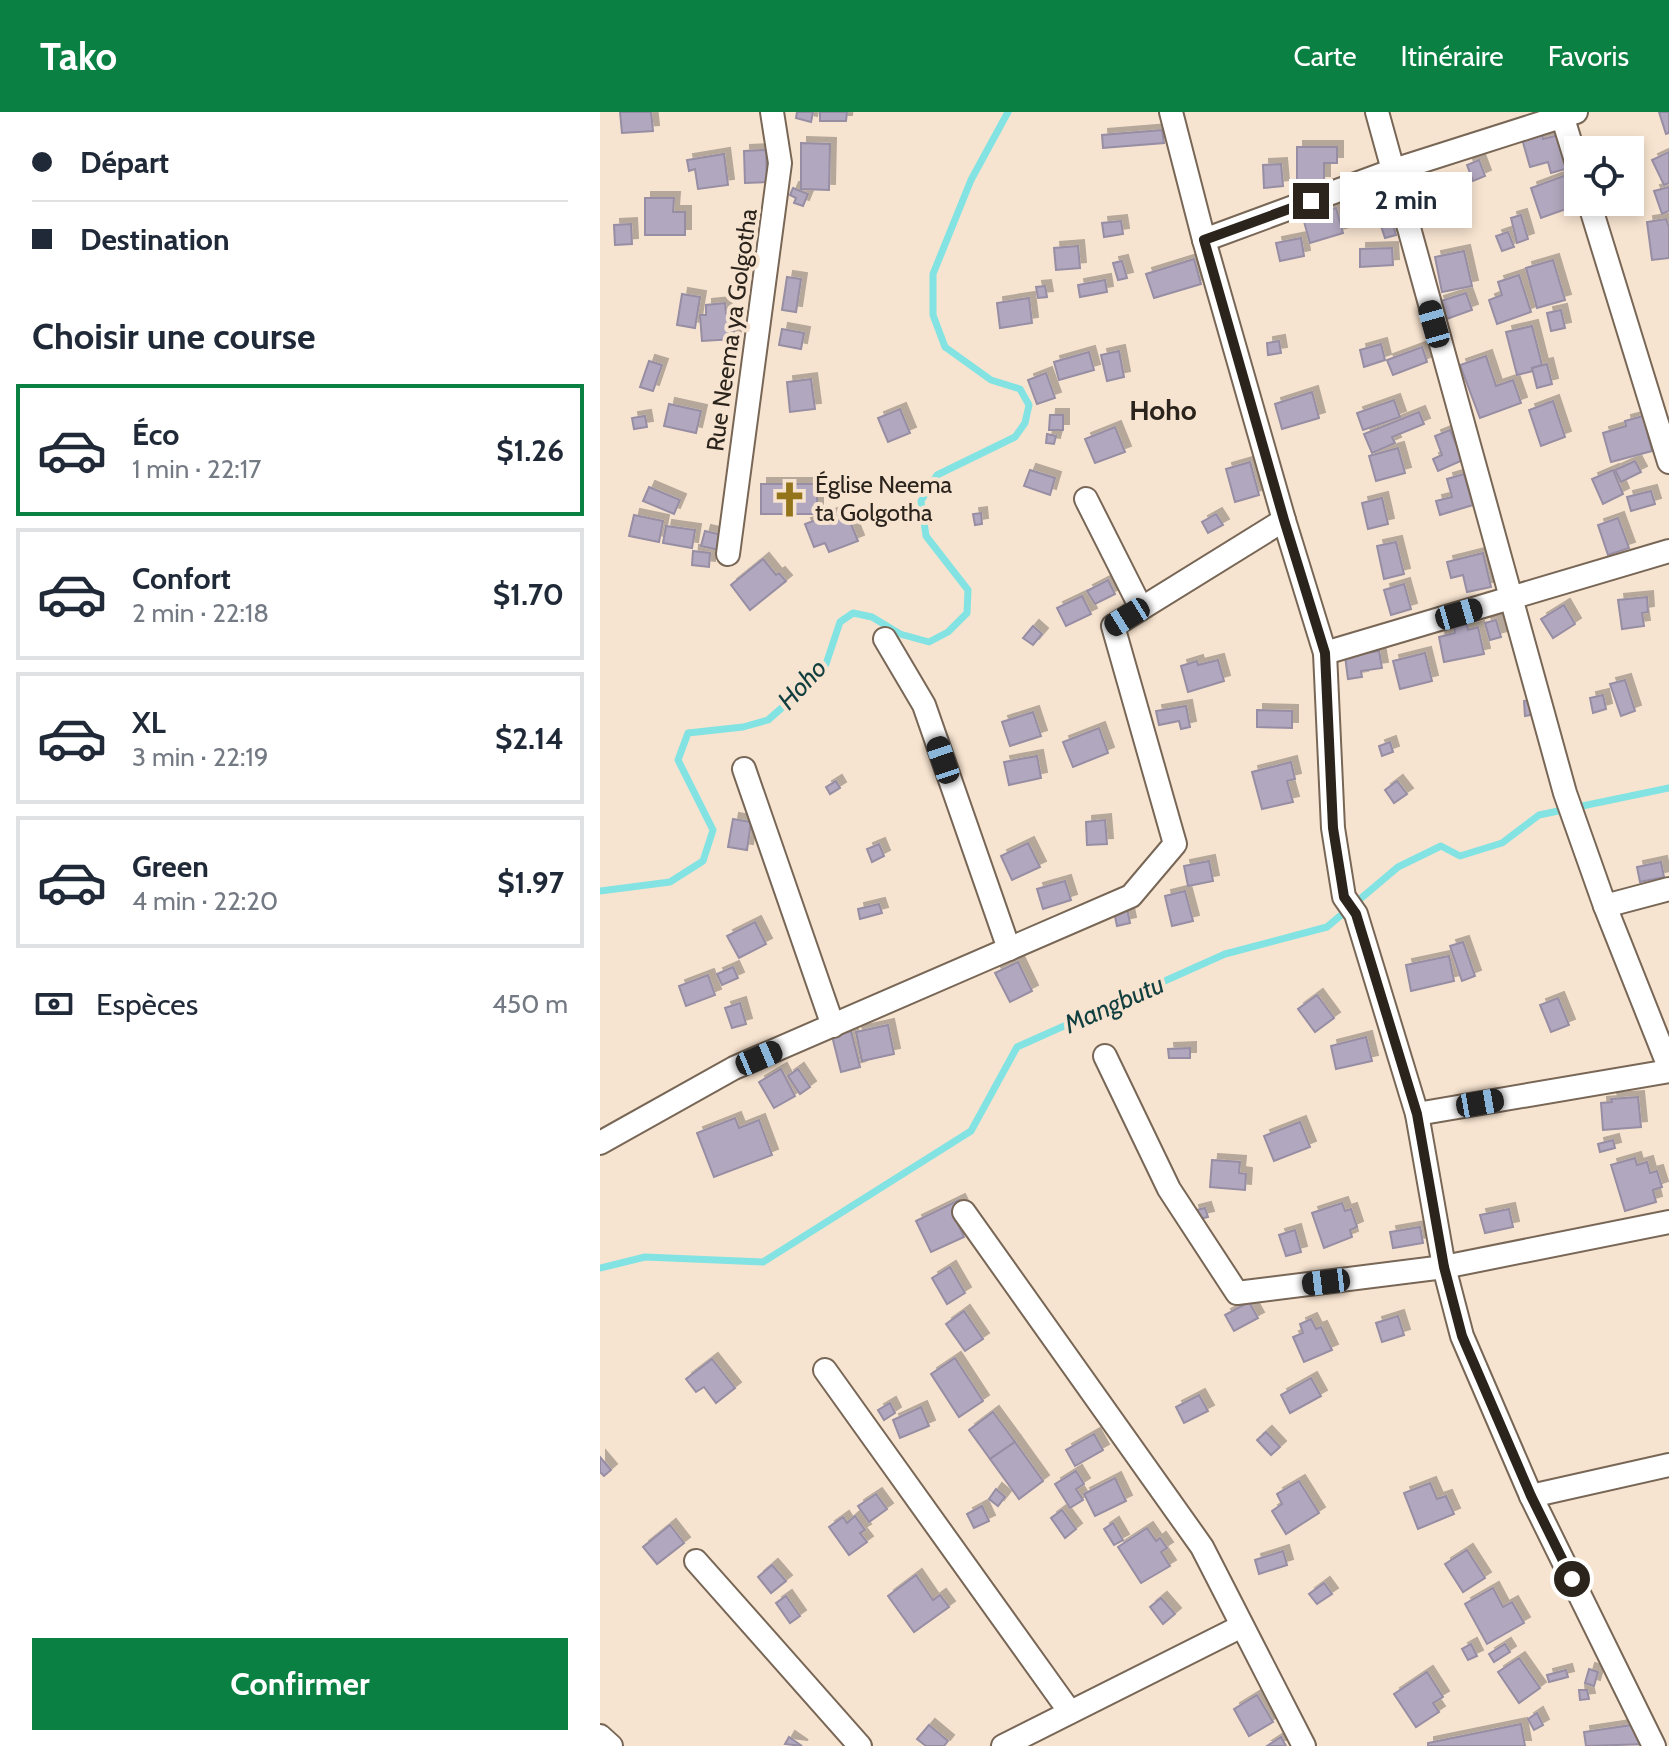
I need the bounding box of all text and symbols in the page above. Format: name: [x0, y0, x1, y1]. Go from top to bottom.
text: Tako: [40, 33, 117, 80]
text: Carte: [1293, 39, 1357, 73]
text: Itinéraire: [1401, 39, 1504, 73]
text: Favoris: [1548, 39, 1629, 73]
map controls: [1564, 136, 1644, 216]
button: locate: [1564, 136, 1644, 216]
text: Départ: [80, 144, 169, 181]
callout: 2 min: [1339, 173, 1471, 229]
route end: [1293, 183, 1329, 219]
text: 2 min: [1375, 184, 1437, 216]
street label: Rue Neema ya Golgotha: [700, 206, 763, 453]
text: Destination: [80, 221, 230, 258]
car: [1416, 298, 1452, 350]
text: Choisir une course: [32, 314, 315, 358]
district label: Hoho: [1129, 393, 1197, 427]
icon: car: [36, 414, 108, 486]
text: Éco: [132, 416, 179, 453]
text: $1.26: [496, 432, 564, 469]
text: 1 min · 22:17: [132, 453, 261, 485]
place label: Église Neema ta Golgotha: [815, 470, 952, 527]
church icon: Église Neema ta Golgotha: [770, 480, 808, 518]
icon: car: [36, 558, 108, 630]
text: Confort: [132, 560, 231, 597]
text: $1.70: [493, 576, 564, 613]
car: [1100, 594, 1154, 640]
car: [1433, 596, 1485, 632]
text: 2 min · 22:18: [132, 597, 269, 629]
water label: Hoho: [771, 652, 833, 716]
icon: car: [36, 702, 108, 774]
text: XL: [132, 704, 166, 741]
text: $2.14: [495, 720, 564, 757]
car: [924, 733, 962, 787]
text: 3 min · 22:19: [132, 741, 269, 773]
icon: car: [36, 846, 108, 918]
text: Green: [132, 848, 209, 885]
text: $1.97: [497, 864, 564, 901]
text: 4 min · 22:20: [132, 885, 278, 917]
water label: Mangbutu: [1058, 968, 1169, 1041]
icon: cash: [32, 982, 76, 1026]
text: Espèces: [96, 986, 198, 1023]
text: 450 m: [492, 988, 568, 1020]
car: [732, 1038, 786, 1078]
car: [1454, 1087, 1506, 1119]
car: [1301, 1267, 1351, 1297]
route start: [1554, 1561, 1590, 1597]
button: Confirmer: [32, 1638, 568, 1730]

